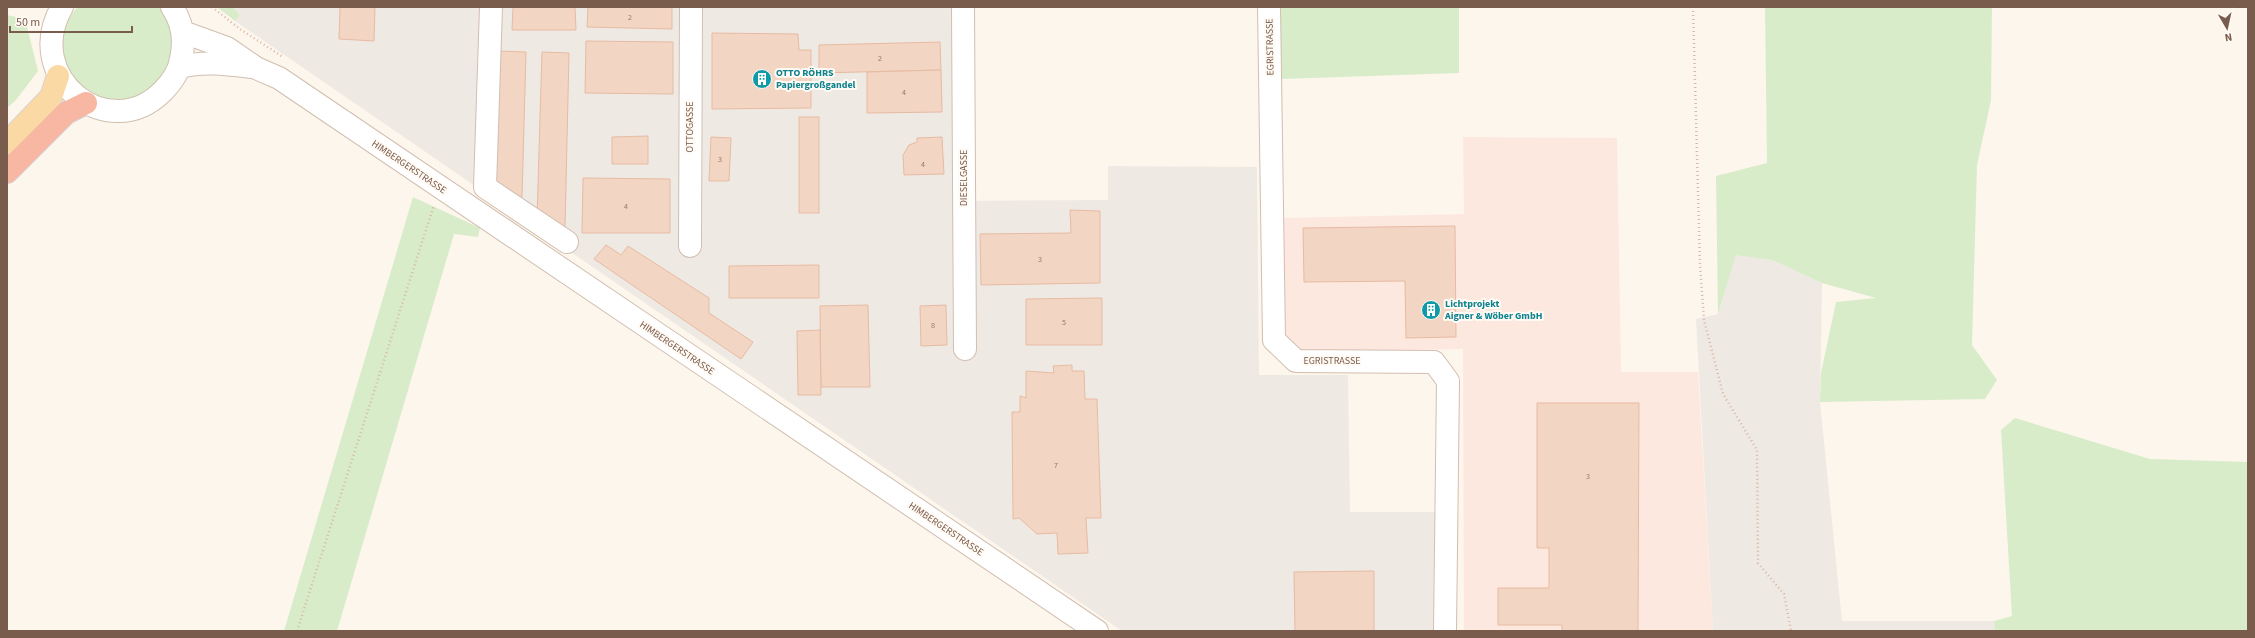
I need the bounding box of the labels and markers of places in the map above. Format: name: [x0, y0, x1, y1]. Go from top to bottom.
place label: OTTO RÖHRS Papiergroßgandel: [776, 66, 856, 92]
building icon: OTTO RÖHRS Papiergroßgandel: [751, 68, 773, 90]
place label: Lichtprojekt Aigner & Wöber GmbH: [1444, 297, 1542, 323]
building icon: Lichtprojekt Aigner & Wöber GmbH: [1420, 299, 1442, 321]

